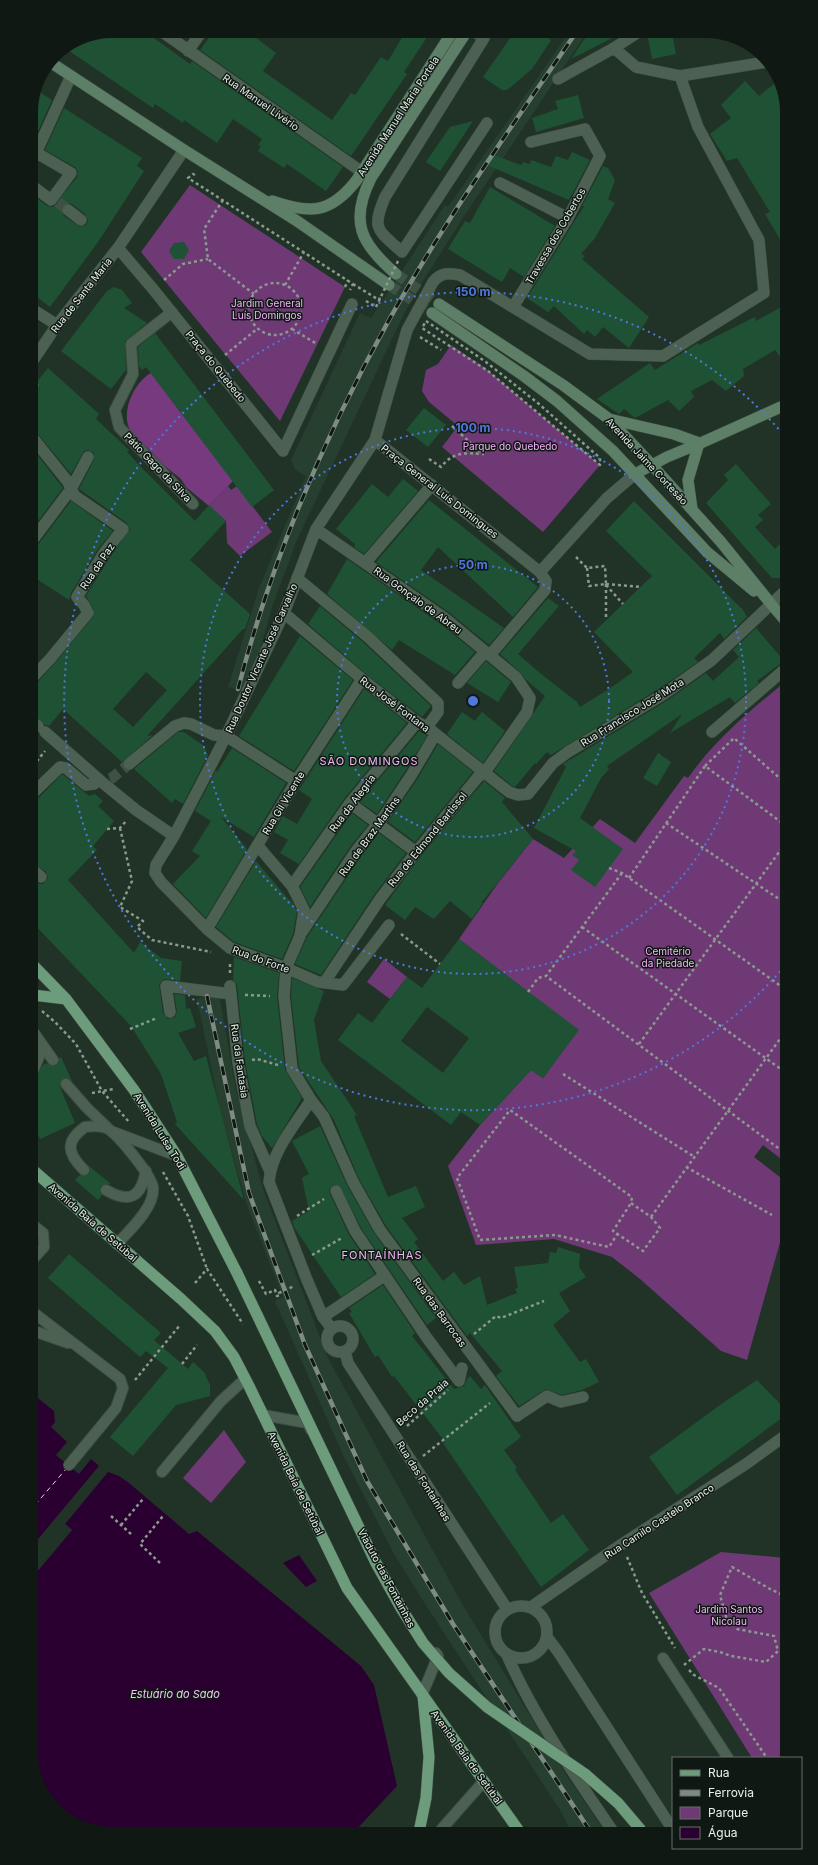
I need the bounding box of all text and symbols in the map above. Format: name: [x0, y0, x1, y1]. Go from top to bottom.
street label: Avenida Manuel Maria Portela: [355, 54, 441, 178]
street label: Rua Manuel Livério: [221, 71, 301, 133]
street label: Travessa dos Cobertos: [523, 186, 587, 286]
street label: Rua de Santa Maria: [48, 255, 114, 335]
text: 150 m: [456, 284, 490, 299]
park label: Jardim General Luís Domingos: [231, 297, 303, 321]
street label: Praça do Quebedo: [184, 328, 248, 404]
street label: Avenida Jaime Cortesão: [604, 415, 690, 507]
text: 100 m: [455, 420, 491, 435]
street label: Pátio Gago da Silva: [122, 430, 194, 504]
park label: Parque do Quebedo: [463, 440, 557, 452]
street label: Praça General Luís Domingues: [379, 442, 501, 540]
street label: Rua da Paz: [77, 541, 117, 591]
text: 50 m: [458, 557, 488, 572]
street label: Rua Gonçalo de Abreu: [372, 564, 464, 636]
street label: Rua Doutor Vicente José Carvalho: [223, 581, 299, 735]
street label: Rua José Fontana: [358, 674, 432, 734]
street label: Rua Francisco José Mota: [578, 675, 686, 749]
centre of rings: [466, 694, 480, 708]
district label: SÃO DOMINGOS: [320, 754, 418, 768]
street label: Rua Gil Vicente: [259, 769, 307, 837]
street label: Rua da Alegria: [327, 772, 377, 834]
street label: Rua de Edmond Bartissol: [385, 789, 469, 889]
street label: Rua de Braz Martins: [336, 794, 402, 878]
street label: Rua do Forte: [231, 943, 291, 975]
park label: Cemitério da Piedade: [642, 945, 695, 969]
street label: Rua da Fantasia: [229, 1023, 251, 1099]
street label: Avenida Luísa Todi: [132, 1090, 188, 1172]
street label: Avenida Baía de Setúbal: [46, 1180, 140, 1264]
district label: FONTAÍNHAS: [341, 1248, 423, 1262]
street label: Rua das Barrocas: [411, 1275, 469, 1349]
street label: Beco da Praia: [393, 1376, 451, 1428]
street label: Avenida Baía de Setúbal: [266, 1429, 326, 1537]
street label: Rua das Fontaínhas: [395, 1439, 453, 1523]
street label: Rua Camilo Castelo Branco: [602, 1481, 716, 1561]
street label: Viaduto das Fontainhas: [356, 1526, 418, 1630]
park label: Jardim Santos Nicolau: [695, 1603, 763, 1627]
water label: Estuário do Sado: [130, 1687, 220, 1701]
street label: Avenida Baía de Setúbal: [429, 1707, 505, 1807]
legend: [672, 1757, 802, 1849]
text: Rua: [708, 1765, 730, 1780]
text: Ferrovia: [708, 1785, 754, 1800]
text: Parque: [708, 1805, 748, 1820]
text: Água: [708, 1825, 737, 1840]

